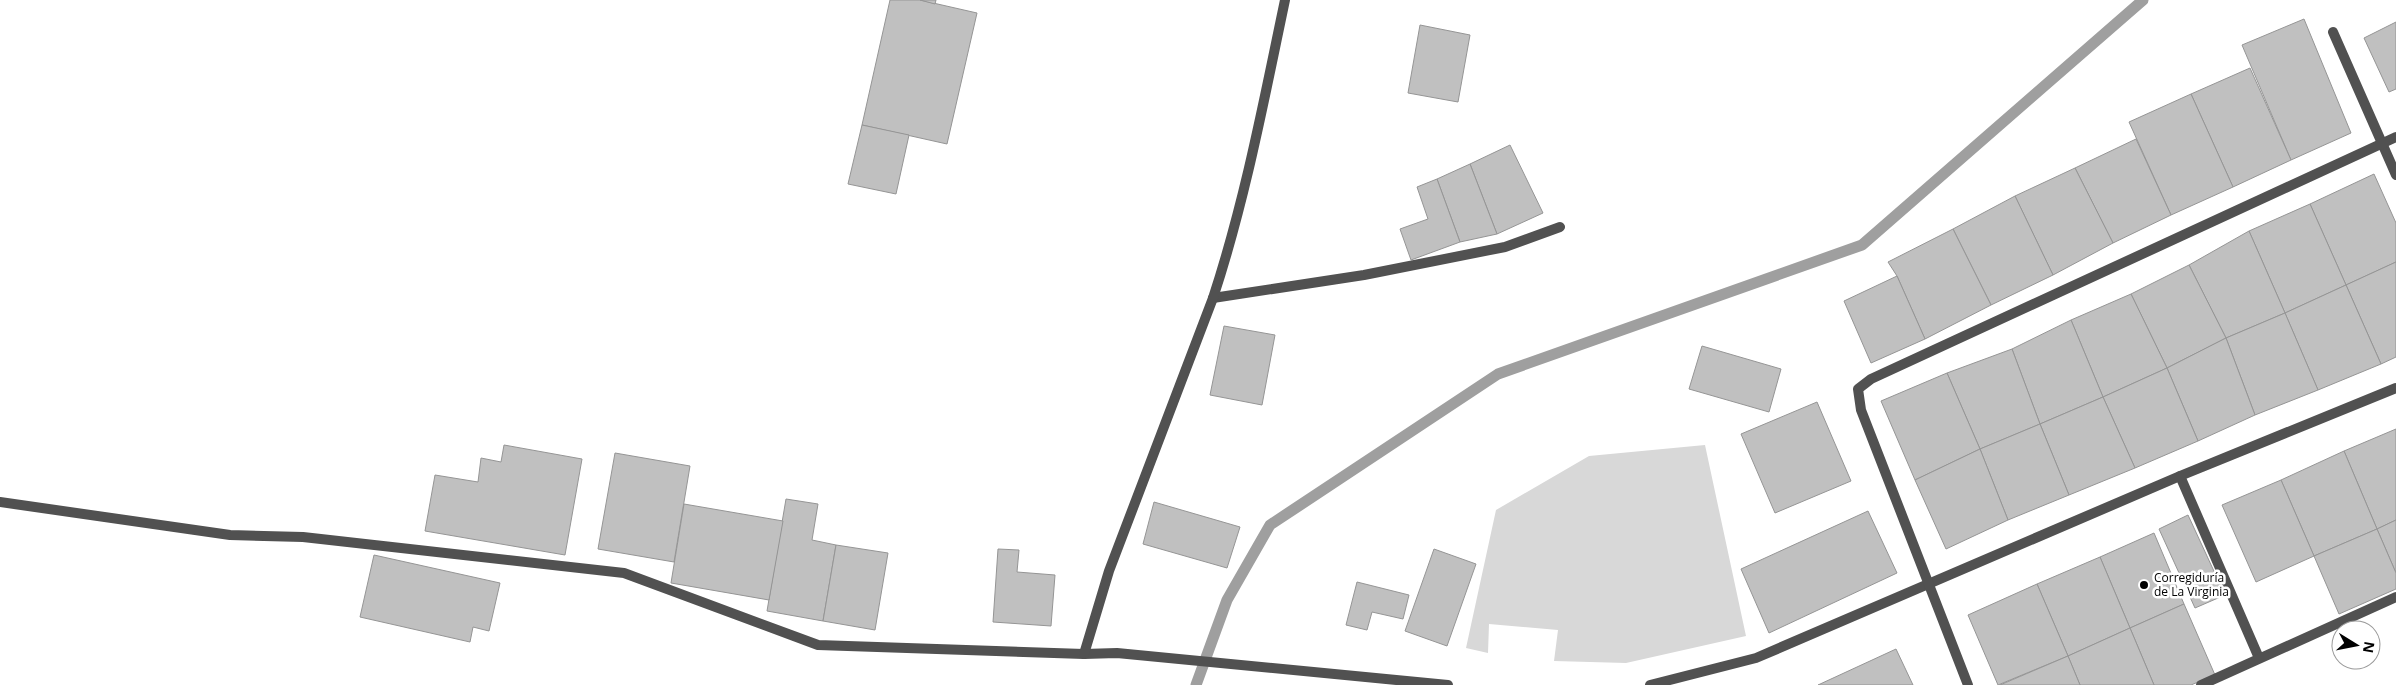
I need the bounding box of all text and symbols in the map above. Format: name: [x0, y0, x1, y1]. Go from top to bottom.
place label: Corregiduría de La Virginia: [2154, 569, 2229, 600]
marker: Corregiduría de La Virginia: [2138, 579, 2150, 591]
north arrow: [2331, 620, 2381, 670]
text: N: [2359, 640, 2380, 655]

